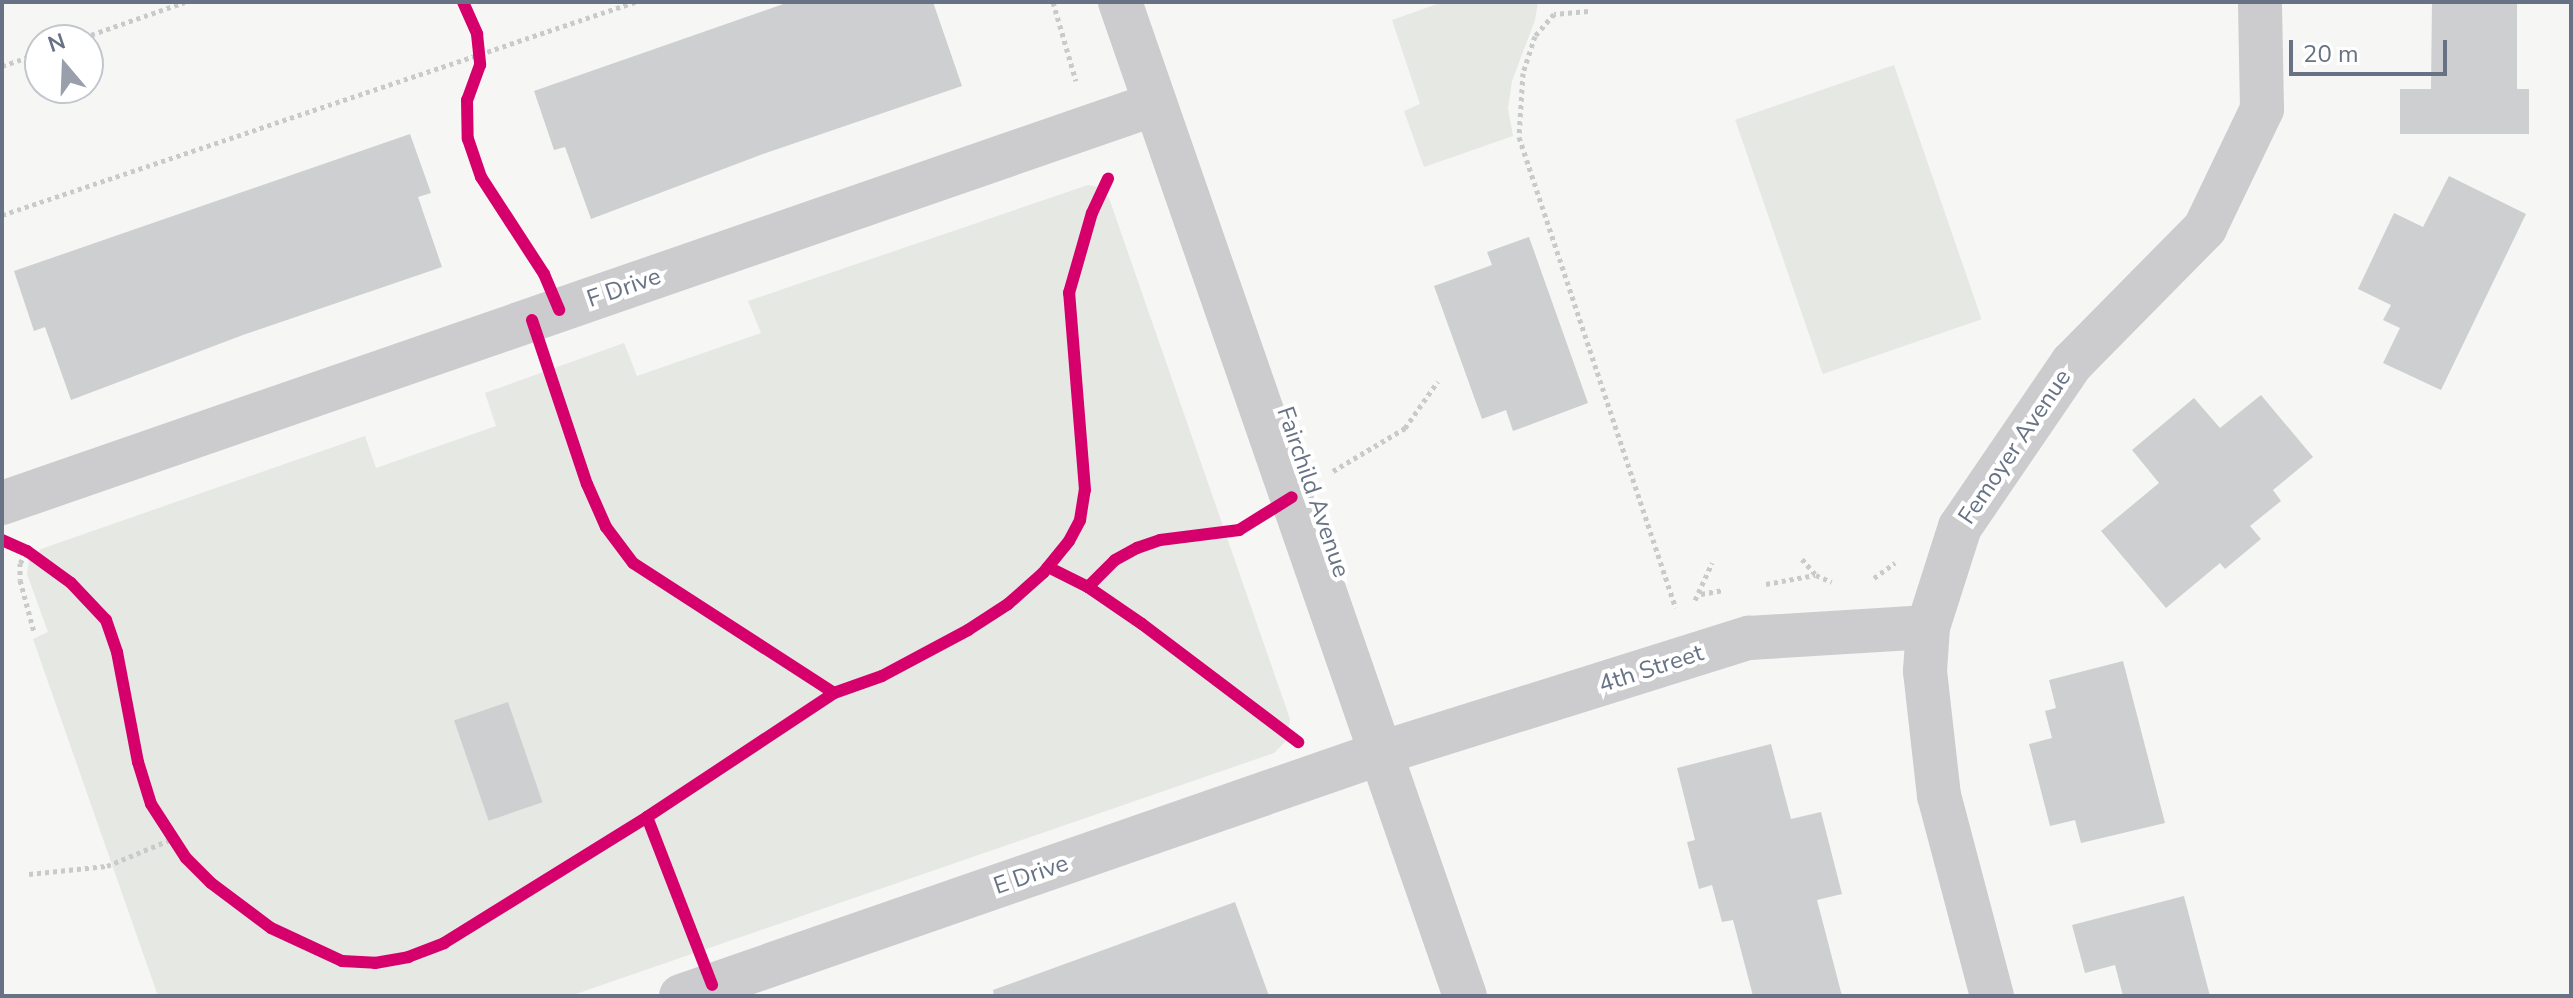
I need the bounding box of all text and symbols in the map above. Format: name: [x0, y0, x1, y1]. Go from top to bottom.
north arrow: [24, 24, 104, 104]
scale bar: [2293, 24, 2451, 74]
text: N: [44, 26, 70, 60]
text: 20 m: [2303, 38, 2359, 70]
street label: F Drive: [583, 262, 665, 314]
street label: Femoyer Avenue: [1953, 364, 2077, 530]
street label: Fairchild Avenue: [1270, 403, 1356, 581]
street label: 4th Street: [1595, 639, 1707, 699]
street label: E Drive: [990, 849, 1072, 901]

